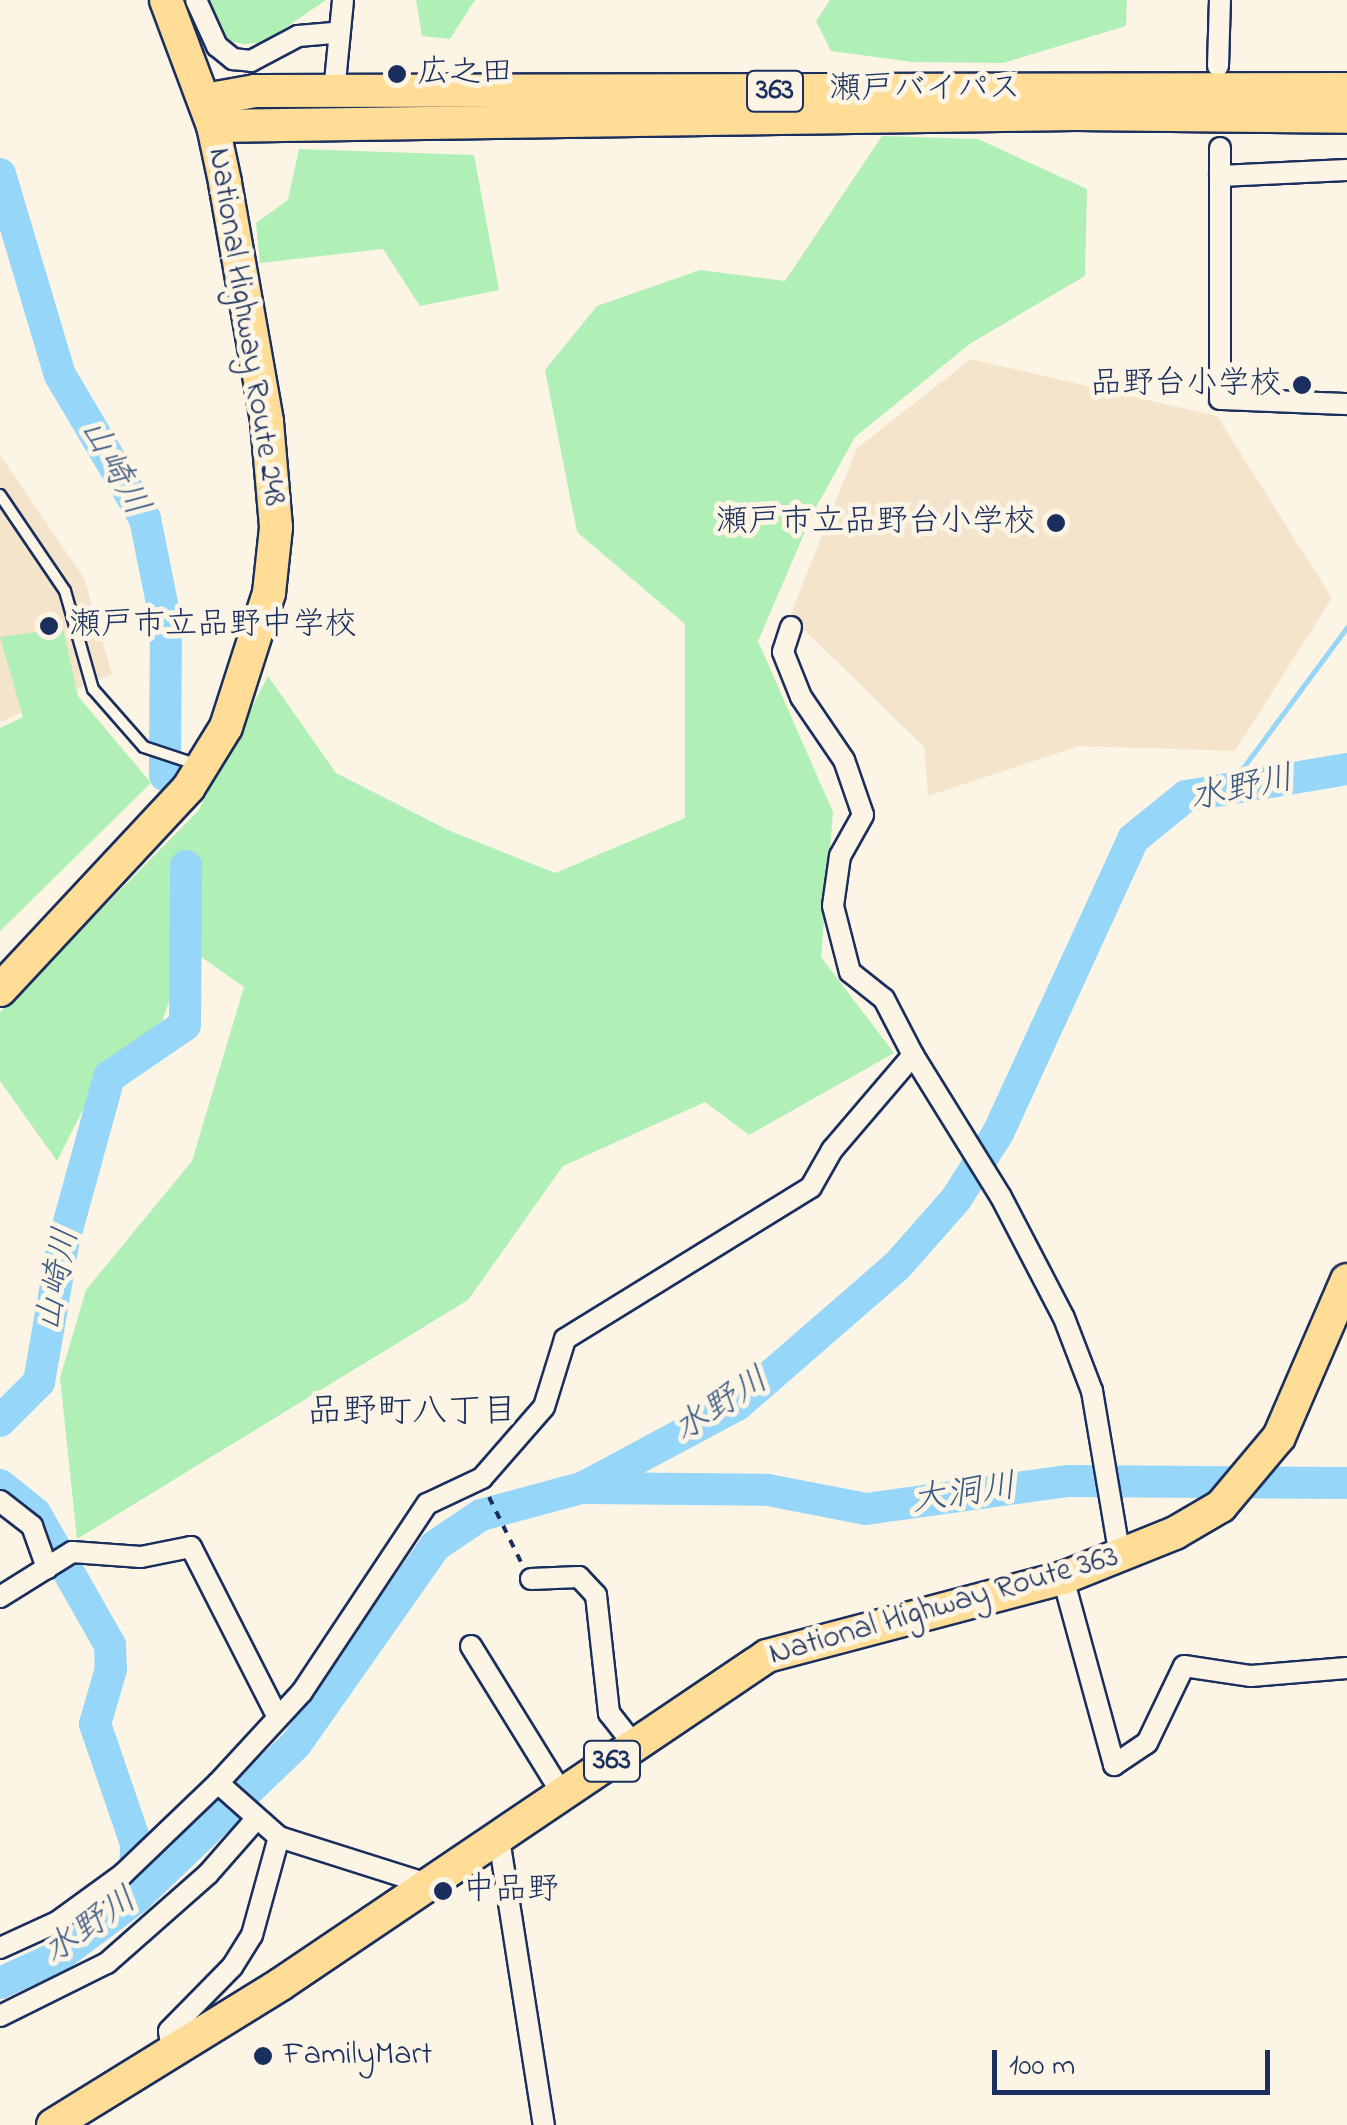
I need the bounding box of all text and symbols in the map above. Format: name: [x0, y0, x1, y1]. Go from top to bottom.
place label: 広之田: [417, 55, 513, 93]
marker: 広之田: [386, 63, 408, 85]
road number: 363: [745, 66, 805, 116]
street label: 瀬戸バイパス: [829, 71, 1021, 109]
street label: National Highway Route 248: [198, 145, 292, 509]
place label: 品野台小学校: [1090, 366, 1282, 404]
marker: 品野台小学校: [1291, 374, 1313, 396]
water label: 山崎川: [69, 412, 157, 524]
place label: 瀬戸市立品野台小学校: [716, 504, 1036, 542]
marker: 瀬戸市立品野台小学校: [1045, 512, 1067, 534]
place label: 瀬戸市立品野中学校: [69, 607, 357, 645]
marker: 瀬戸市立品野中学校: [38, 615, 60, 637]
water label: 水野川: [1186, 759, 1298, 821]
water label: 山崎川: [28, 1224, 90, 1336]
water label: 水野川: [667, 1360, 777, 1452]
district label: 品野町八丁目: [307, 1392, 517, 1434]
water label: 大洞川: [909, 1467, 1019, 1523]
street label: National Highway Route 363: [765, 1539, 1123, 1675]
road number: 363: [582, 1736, 642, 1786]
place label: 中品野: [463, 1872, 559, 1910]
water label: 水野川: [36, 1880, 146, 1974]
marker: 中品野: [432, 1880, 454, 1902]
scale bar: [997, 2030, 1274, 2092]
place label: FamilyMart: [283, 2037, 432, 2075]
marker: FamilyMart: [252, 2045, 274, 2067]
text: 100 m: [1009, 2045, 1075, 2089]

